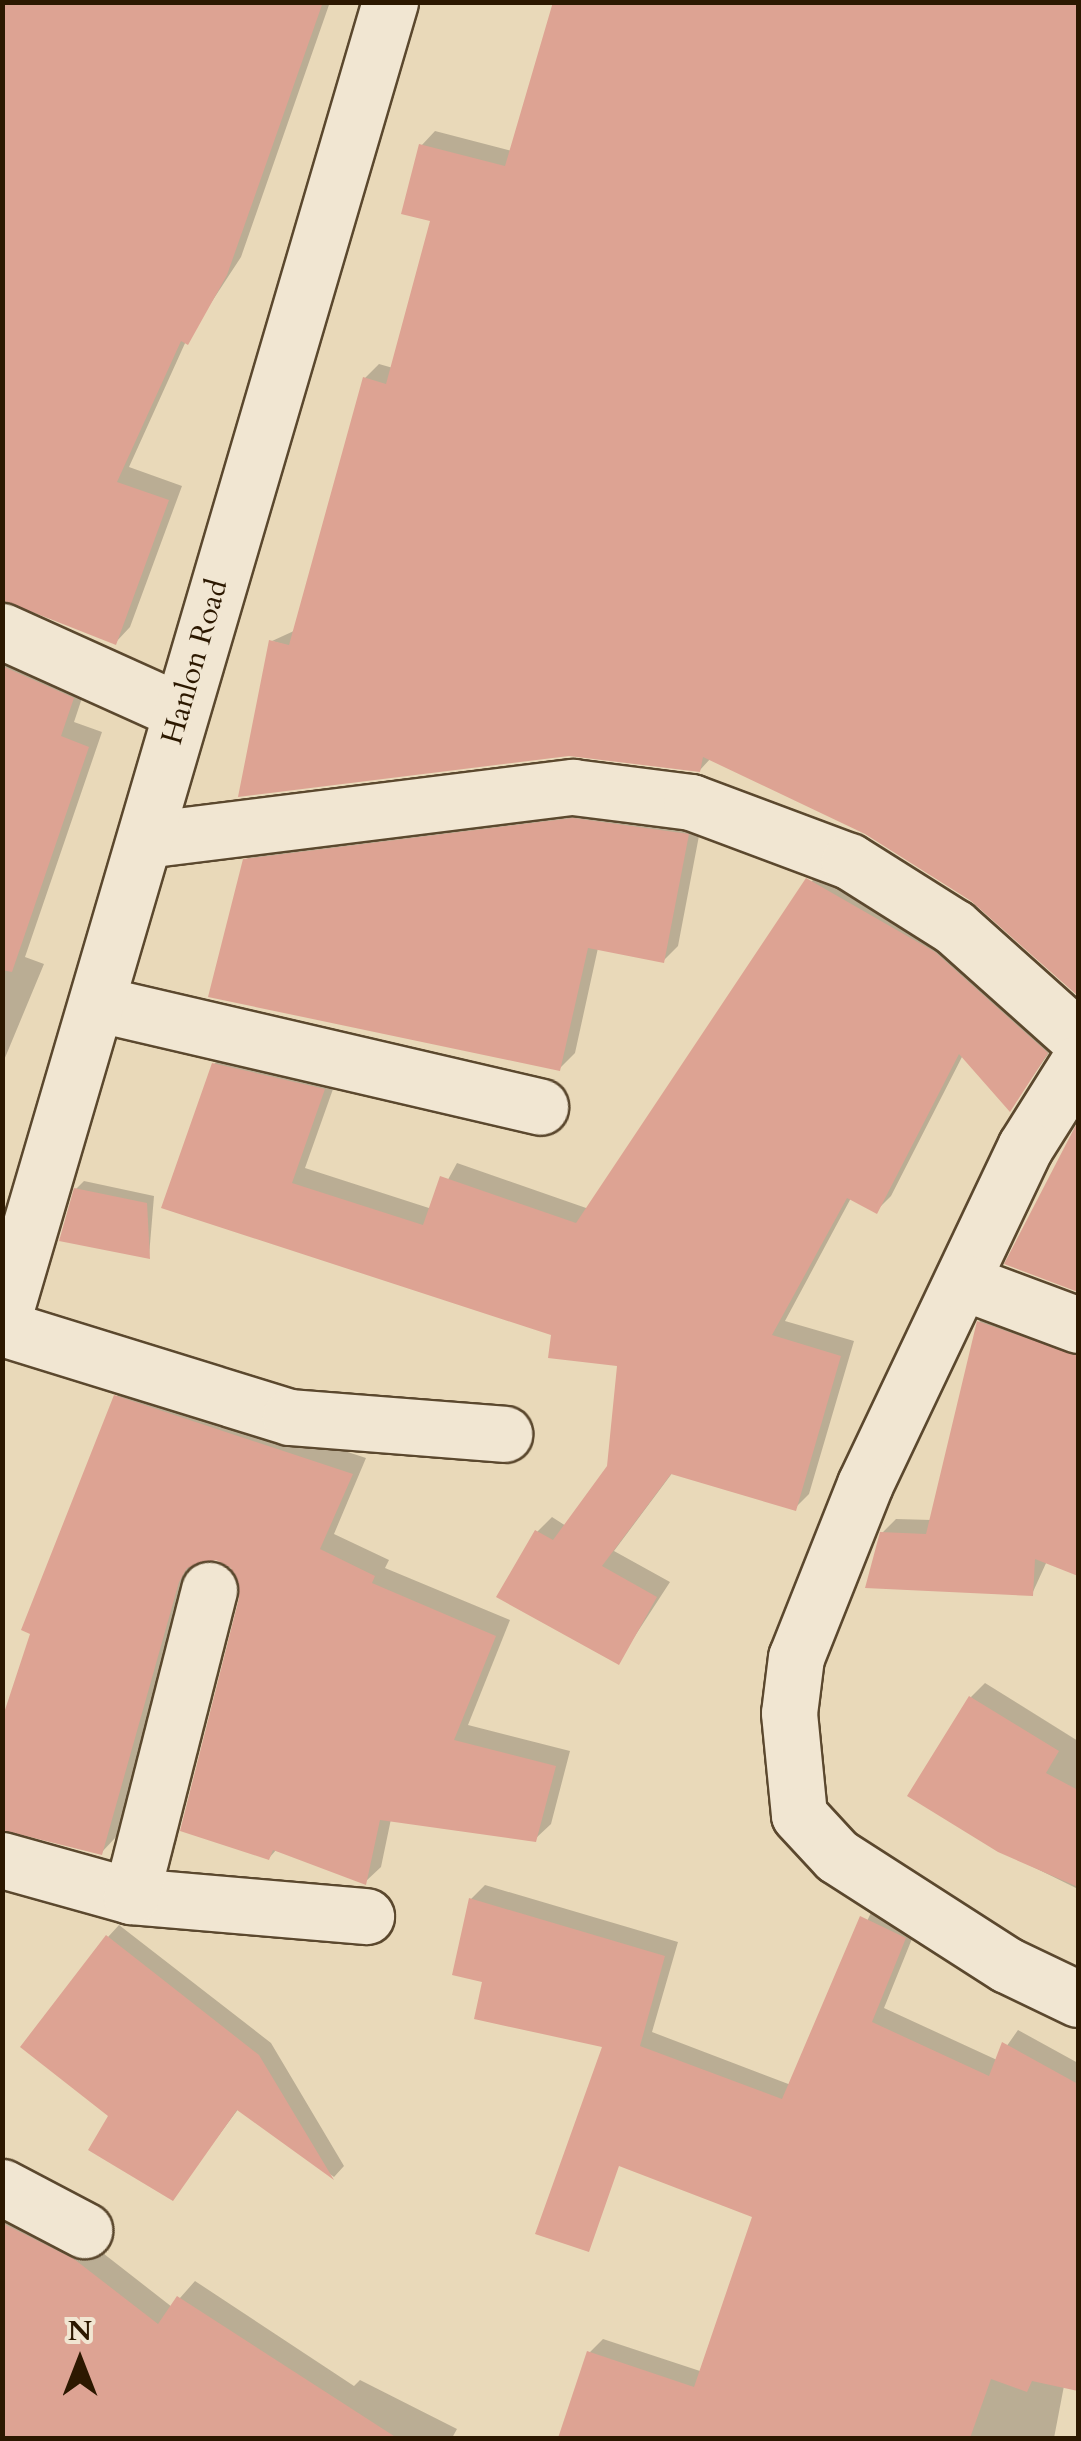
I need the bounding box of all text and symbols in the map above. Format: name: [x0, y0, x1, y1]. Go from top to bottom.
street label: Hanlon Road: [154, 575, 236, 749]
north arrow: [30, 2311, 130, 2411]
text: N: [68, 2312, 92, 2350]

